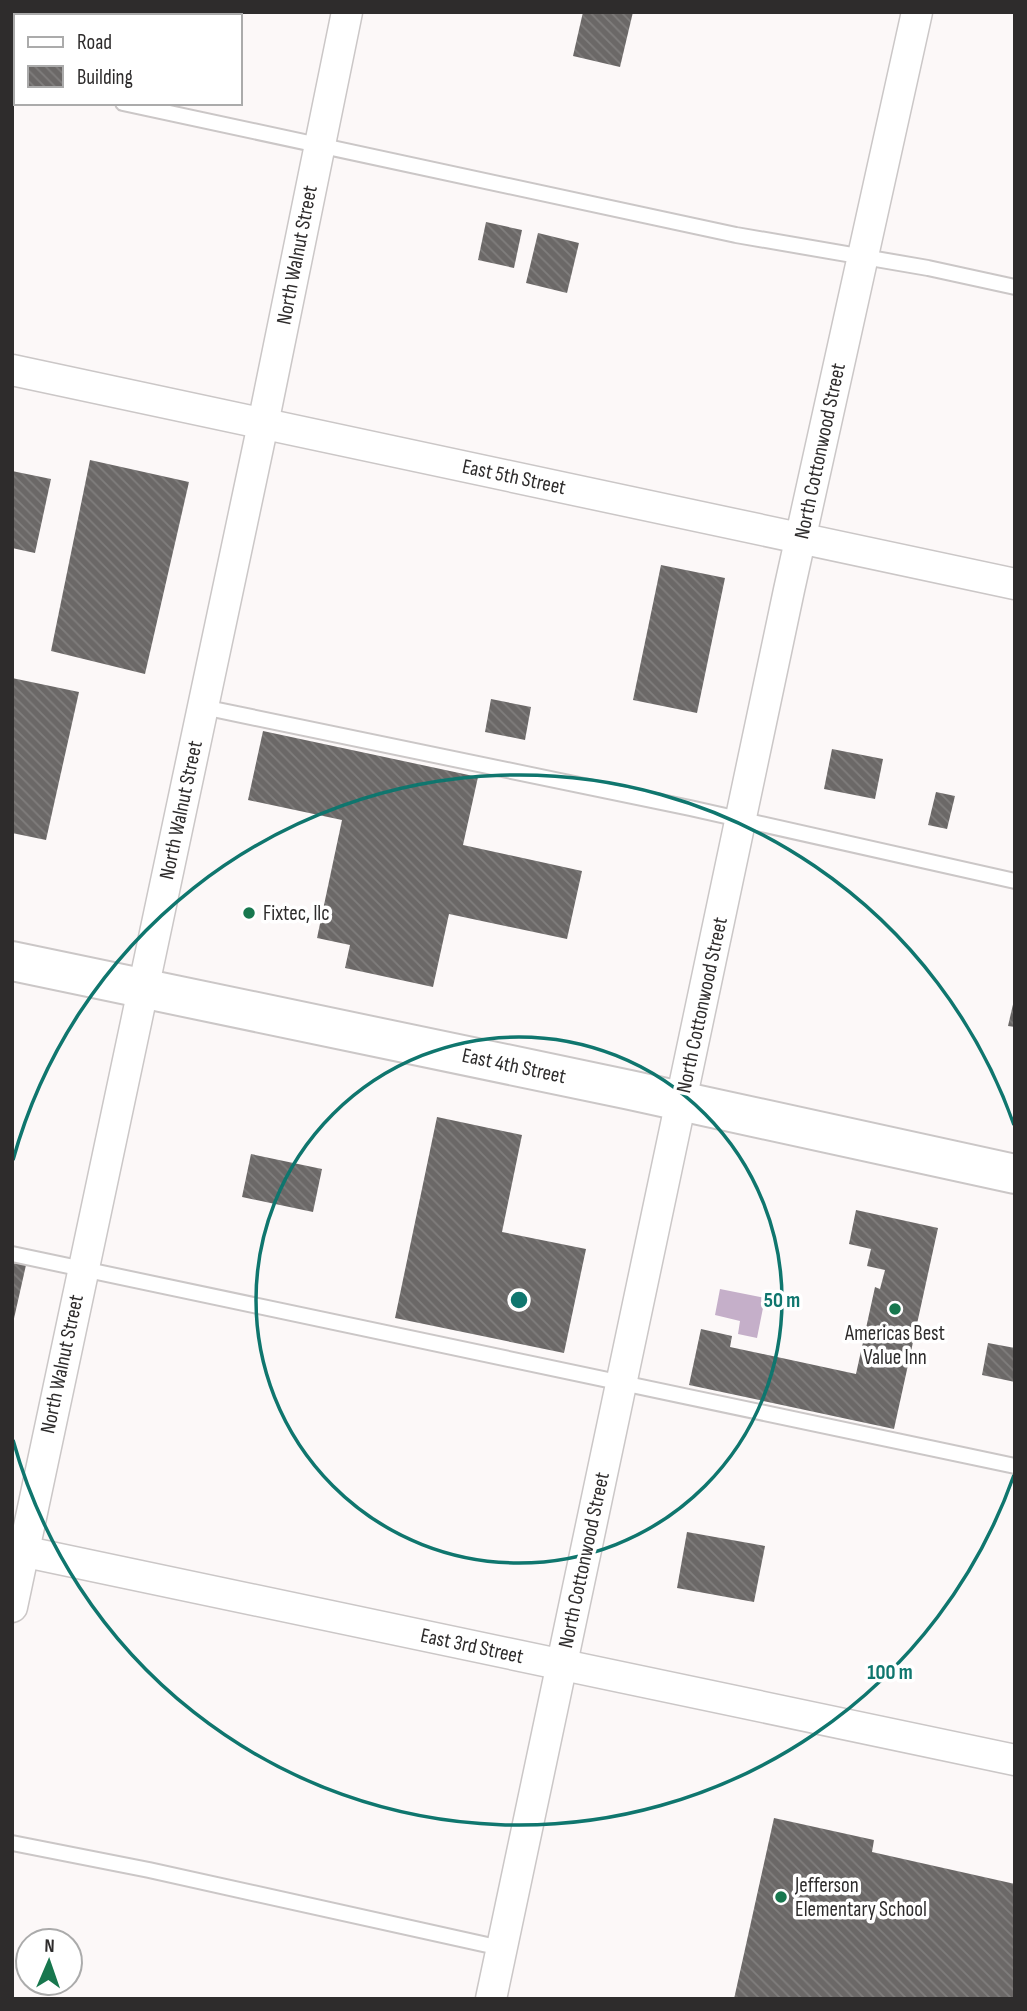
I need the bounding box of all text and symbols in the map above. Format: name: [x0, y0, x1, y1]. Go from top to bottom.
legend: [14, 14, 242, 105]
text: Road: [77, 30, 112, 55]
text: Building: [77, 65, 133, 90]
street label: North Walnut Street: [271, 183, 323, 327]
street label: North Cottonwood Street: [789, 361, 851, 541]
street label: East 5th Street: [460, 454, 568, 500]
street label: North Walnut Street: [154, 738, 208, 882]
place label: Fixtec, llc: [263, 901, 330, 926]
marker: Fixtec, llc: [241, 905, 257, 921]
street label: North Cottonwood Street: [671, 915, 733, 1095]
street label: East 4th Street: [460, 1043, 568, 1089]
centre of rings: [507, 1288, 531, 1312]
text: 50 m: [764, 1288, 800, 1313]
street label: North Walnut Street: [35, 1292, 89, 1436]
marker: Americas Best Value Inn: [887, 1301, 903, 1317]
place label: Americas Best Value Inn: [844, 1321, 945, 1370]
street label: North Cottonwood Street: [553, 1470, 615, 1650]
street label: East 3rd Street: [418, 1623, 526, 1669]
text: 100 m: [867, 1660, 913, 1685]
place label: Jefferson Elementary School: [794, 1873, 927, 1922]
marker: Jefferson Elementary School: [773, 1889, 789, 1905]
north arrow: [14, 1927, 84, 1997]
text: N: [44, 1935, 55, 1958]

